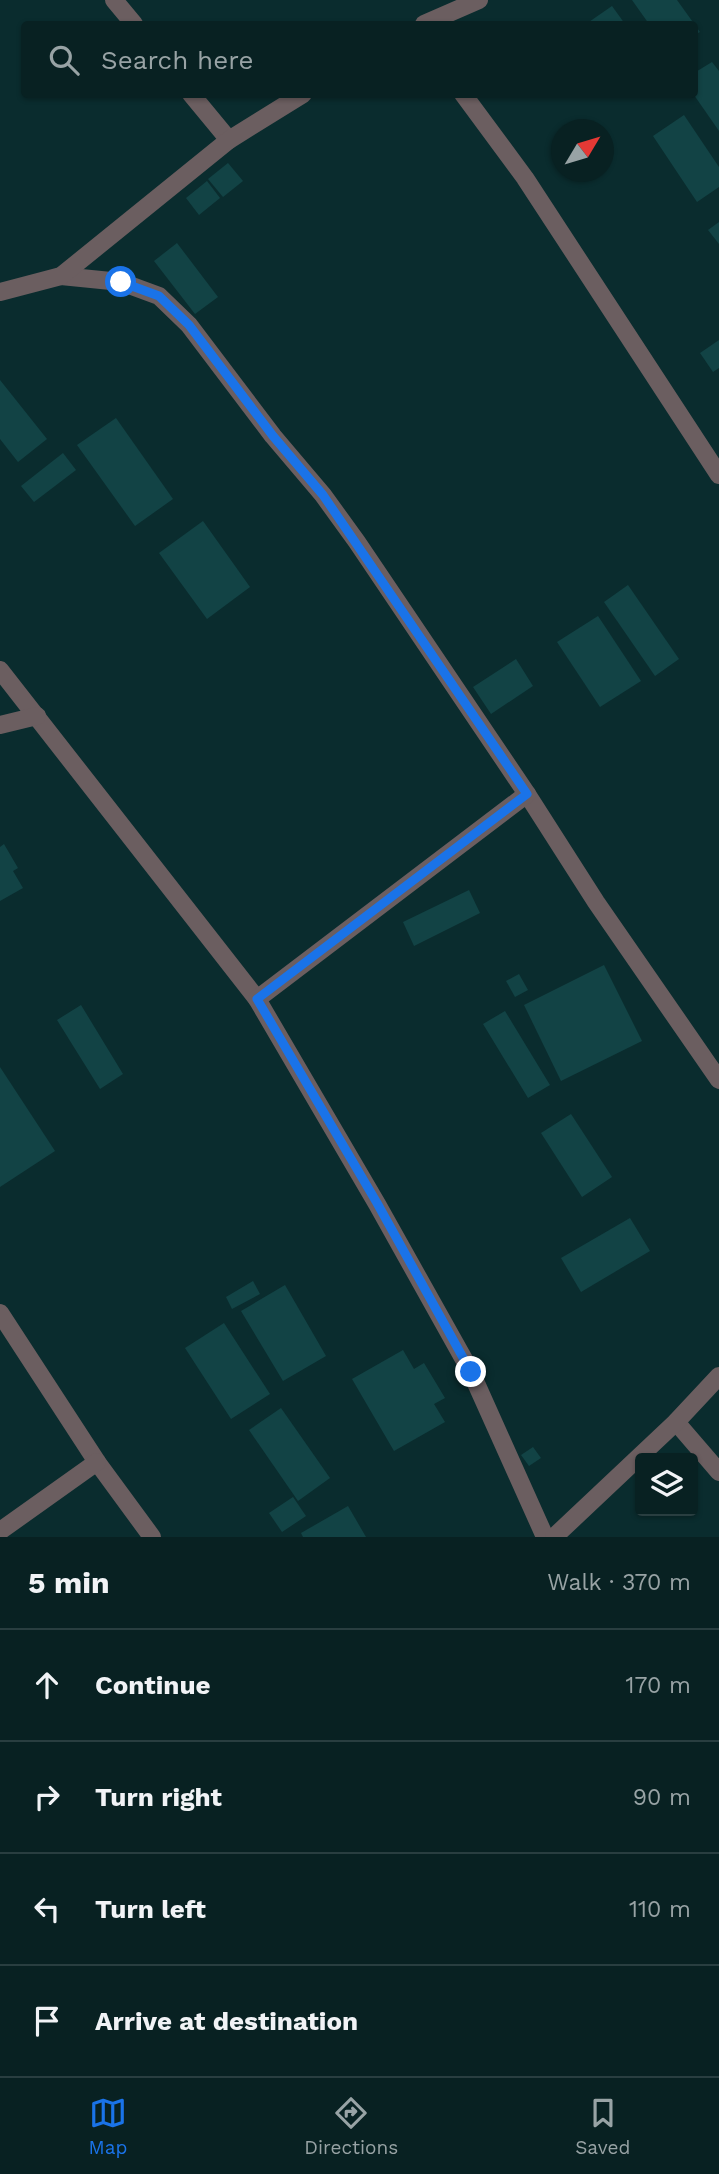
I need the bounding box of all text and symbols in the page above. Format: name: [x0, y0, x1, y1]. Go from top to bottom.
search box: [21, 21, 698, 98]
icon: search: [45, 41, 83, 79]
text: Search here: [101, 45, 253, 75]
north arrow: [551, 119, 614, 182]
route start: [105, 266, 136, 297]
route end: [455, 1356, 486, 1387]
map controls: [635, 1453, 698, 1516]
button: layers: [635, 1453, 698, 1516]
text: 5 min: [28, 1565, 110, 1600]
text: Walk · 370 m: [547, 1569, 691, 1596]
icon: ahead: [28, 1666, 66, 1704]
text: Continue: [95, 1670, 211, 1700]
text: 170 m: [626, 1672, 691, 1699]
icon: right: [28, 1778, 66, 1816]
text: Turn right: [95, 1782, 222, 1812]
text: 90 m: [633, 1784, 691, 1811]
icon: left: [28, 1890, 66, 1928]
text: Turn left: [95, 1894, 206, 1924]
text: 110 m: [629, 1896, 691, 1923]
icon: arrive: [28, 2002, 66, 2040]
text: Arrive at destination: [95, 2006, 358, 2036]
tab: Map: [89, 2094, 127, 2159]
tab: Directions: [304, 2094, 398, 2159]
tab: Saved: [575, 2094, 630, 2159]

